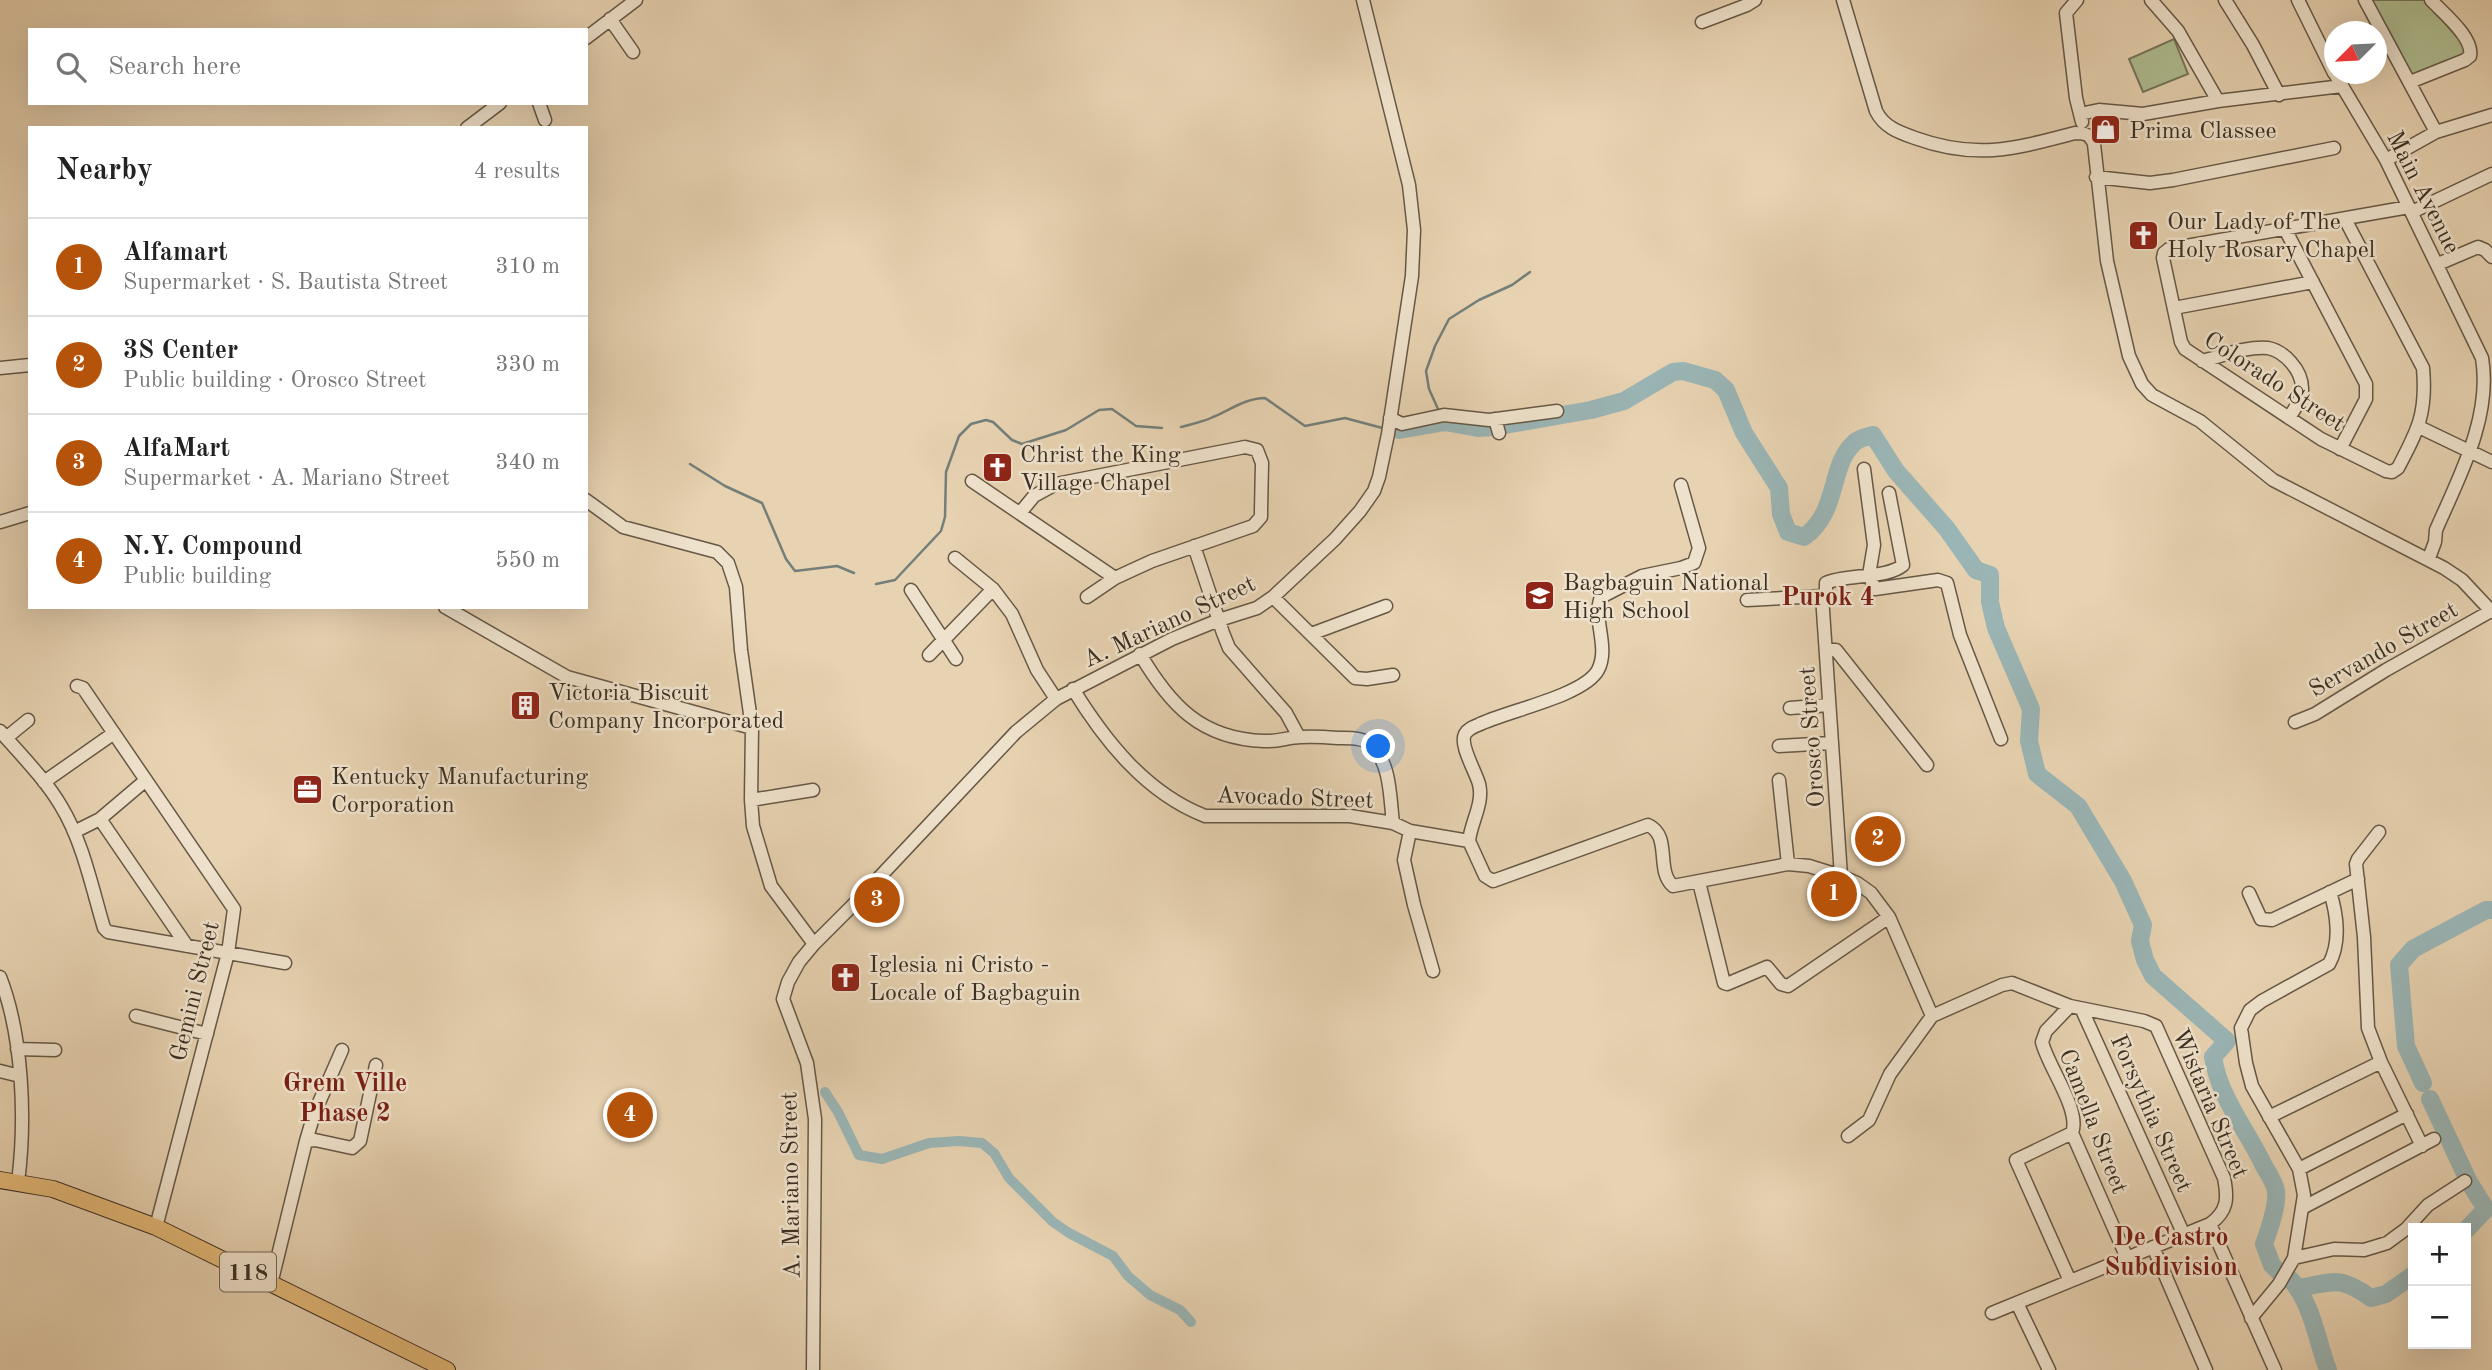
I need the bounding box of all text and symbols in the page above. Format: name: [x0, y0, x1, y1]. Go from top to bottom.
north arrow: [2324, 21, 2387, 84]
search box: [28, 28, 588, 105]
icon: search: [52, 48, 90, 86]
text: Search here: [108, 54, 241, 80]
shop icon: Prima Classee: [2089, 113, 2123, 147]
place label: Prima Classee: [2129, 120, 2277, 144]
street label: Main Avenue: [2381, 128, 2463, 258]
text: Nearby: [56, 156, 153, 186]
text: 4 results: [474, 160, 560, 183]
place label: Our Lady of The Holy Rosary Chapel: [2167, 211, 2375, 263]
church icon: Our Lady of The Holy Rosary Chapel: [2127, 218, 2161, 252]
text: Alfamart: [123, 240, 228, 266]
text: 1: [72, 255, 86, 278]
text: 310 m: [495, 255, 560, 278]
text: Supermarket · S. Bautista Street: [123, 271, 448, 294]
street label: Colorado Street: [2199, 328, 2349, 437]
text: 3S Center: [123, 338, 238, 364]
text: 2: [72, 353, 86, 376]
text: 330 m: [495, 353, 560, 376]
text: Public building · Orosco Street: [123, 369, 426, 392]
text: AlfaMart: [123, 436, 230, 462]
place label: Christ the King Village Chapel: [1020, 444, 1181, 496]
text: 3: [72, 451, 86, 474]
text: 340 m: [495, 451, 560, 474]
church icon: Christ the King Village Chapel: [980, 451, 1014, 485]
text: Supermarket · A. Mariano Street: [123, 467, 450, 490]
text: N.Y. Compound: [123, 534, 303, 560]
text: 4: [72, 549, 86, 572]
text: 550 m: [495, 549, 560, 572]
text: Public building: [123, 565, 271, 588]
street label: A. Mariano Street: [1080, 572, 1260, 673]
place label: Bagbaguin National High School: [1563, 572, 1769, 624]
school or university icon: Bagbaguin National High School: [1523, 579, 1557, 613]
district label: Purok 4: [1781, 585, 1875, 611]
street label: Servando Street: [2306, 599, 2462, 703]
street label: Orosco Street: [1796, 665, 1830, 808]
place label: Victoria Biscuit Company Incorporated: [548, 682, 784, 734]
building icon: Victoria Biscuit Company Incorporated: [508, 689, 542, 723]
your location: [1361, 729, 1395, 763]
place label: Kentucky Manufacturing Corporation: [331, 766, 588, 818]
office icon: Kentucky Manufacturing Corporation: [291, 773, 325, 807]
street label: Avocado Street: [1216, 784, 1374, 814]
pin: 2: [1855, 813, 1901, 865]
pin: 1: [1811, 868, 1857, 920]
pin: 3: [854, 874, 900, 926]
street label: Gemini Street: [167, 919, 225, 1064]
place label: Iglesia ni Cristo - Locale of Bagbaguin: [869, 954, 1081, 1006]
church icon: Iglesia ni Cristo - Locale of Bagbaguin: [829, 961, 863, 995]
street label: Wistaria Street: [2167, 1025, 2252, 1182]
street label: Forsythia Street: [2105, 1032, 2196, 1196]
street label: Camella Street: [2053, 1046, 2131, 1198]
district label: Grem Ville Phase 2: [283, 1071, 407, 1127]
pin: 4: [607, 1089, 653, 1141]
street label: A. Mariano Street: [778, 1091, 806, 1279]
map controls: [2408, 1223, 2471, 1349]
button: +: [2408, 1223, 2471, 1286]
district label: De Castro Subdivision: [2104, 1225, 2238, 1281]
road number: 118: [220, 1252, 276, 1292]
button: −: [2408, 1286, 2471, 1349]

